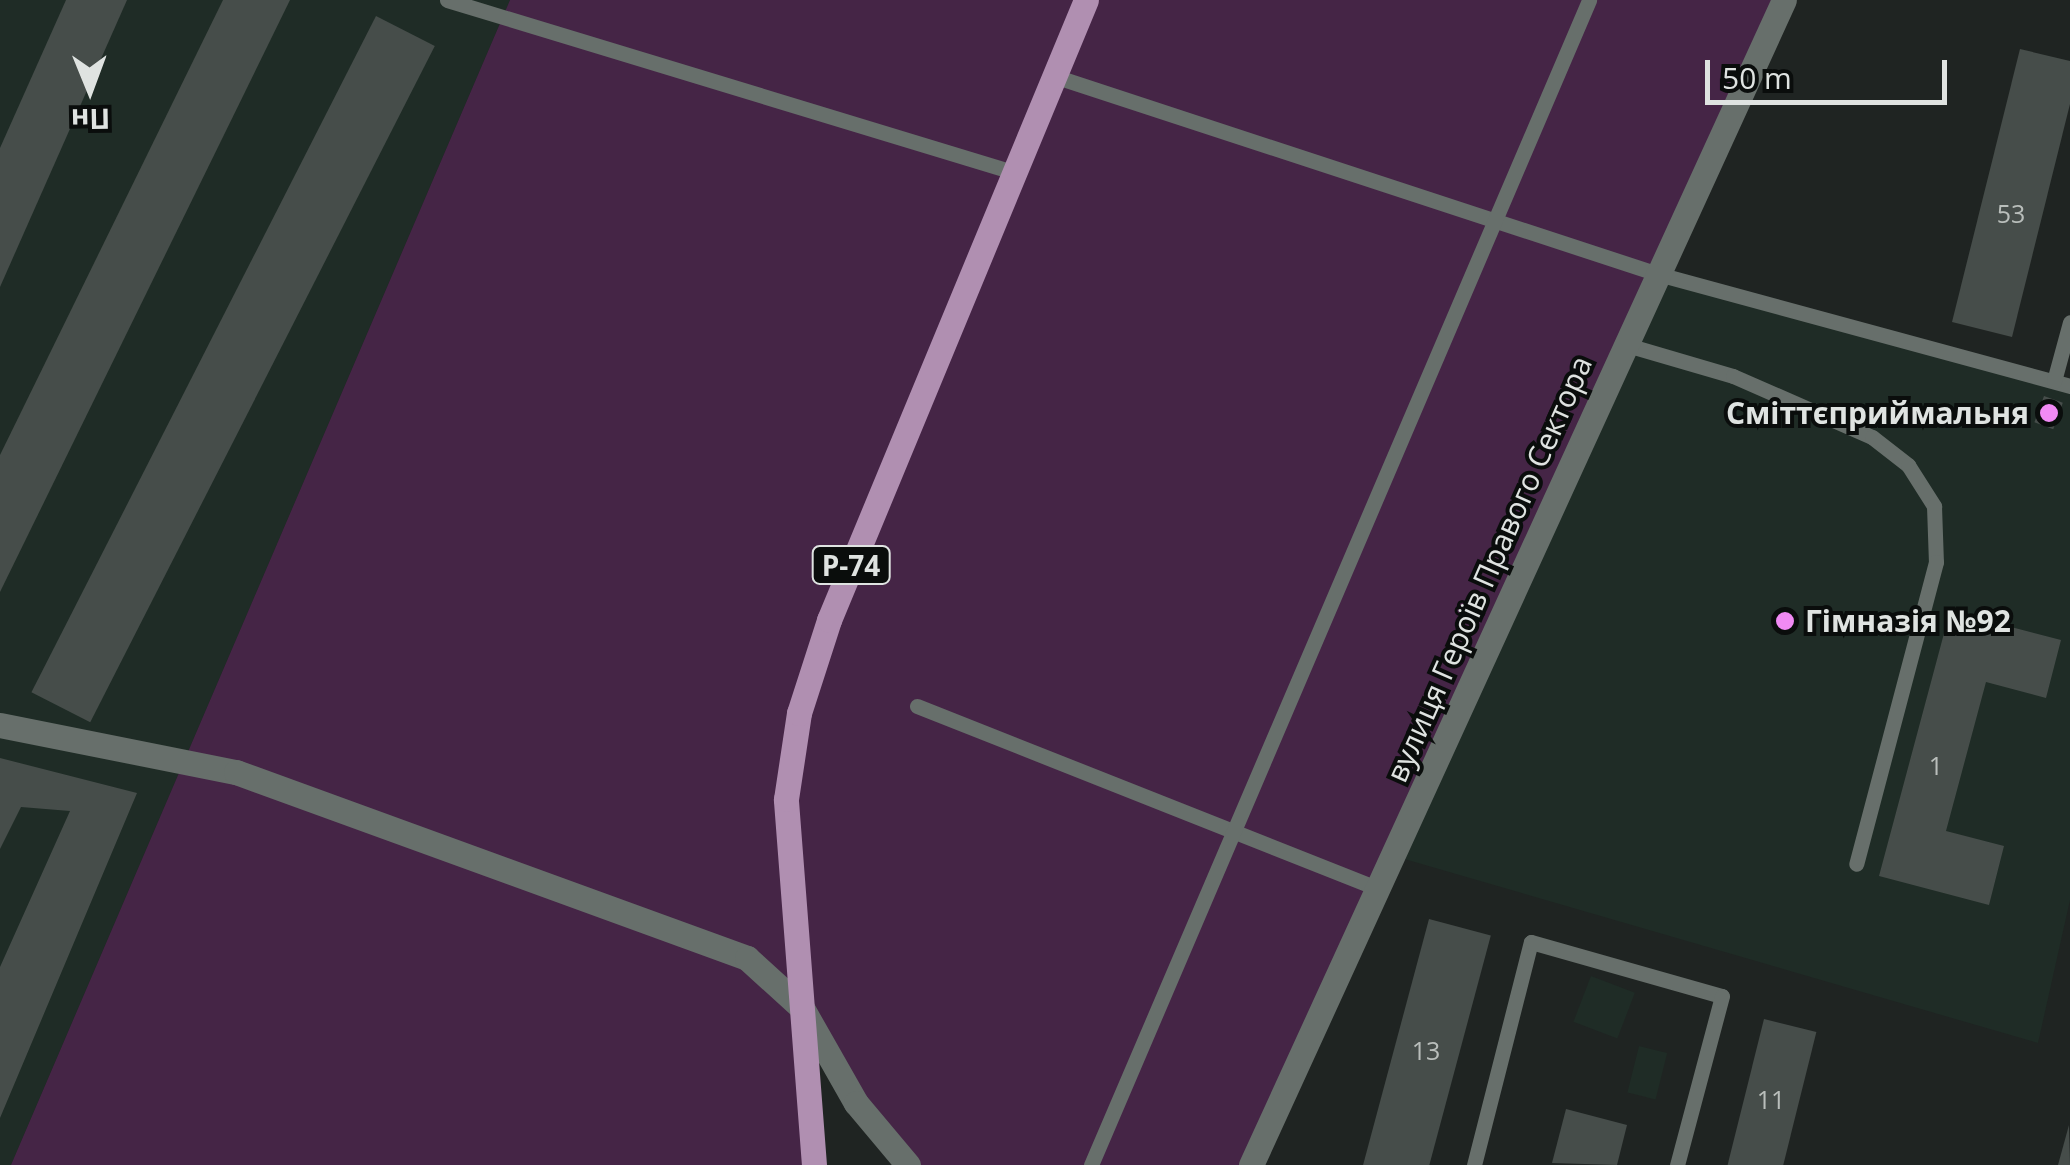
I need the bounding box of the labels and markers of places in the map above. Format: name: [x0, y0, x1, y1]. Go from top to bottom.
place label: Сміттєприймальня: [1726, 395, 2029, 431]
marker: Сміттєприймальня: [2038, 402, 2060, 424]
place label: Гімназія №92: [1805, 603, 2011, 639]
marker: Гімназія №92: [1774, 610, 1796, 632]

